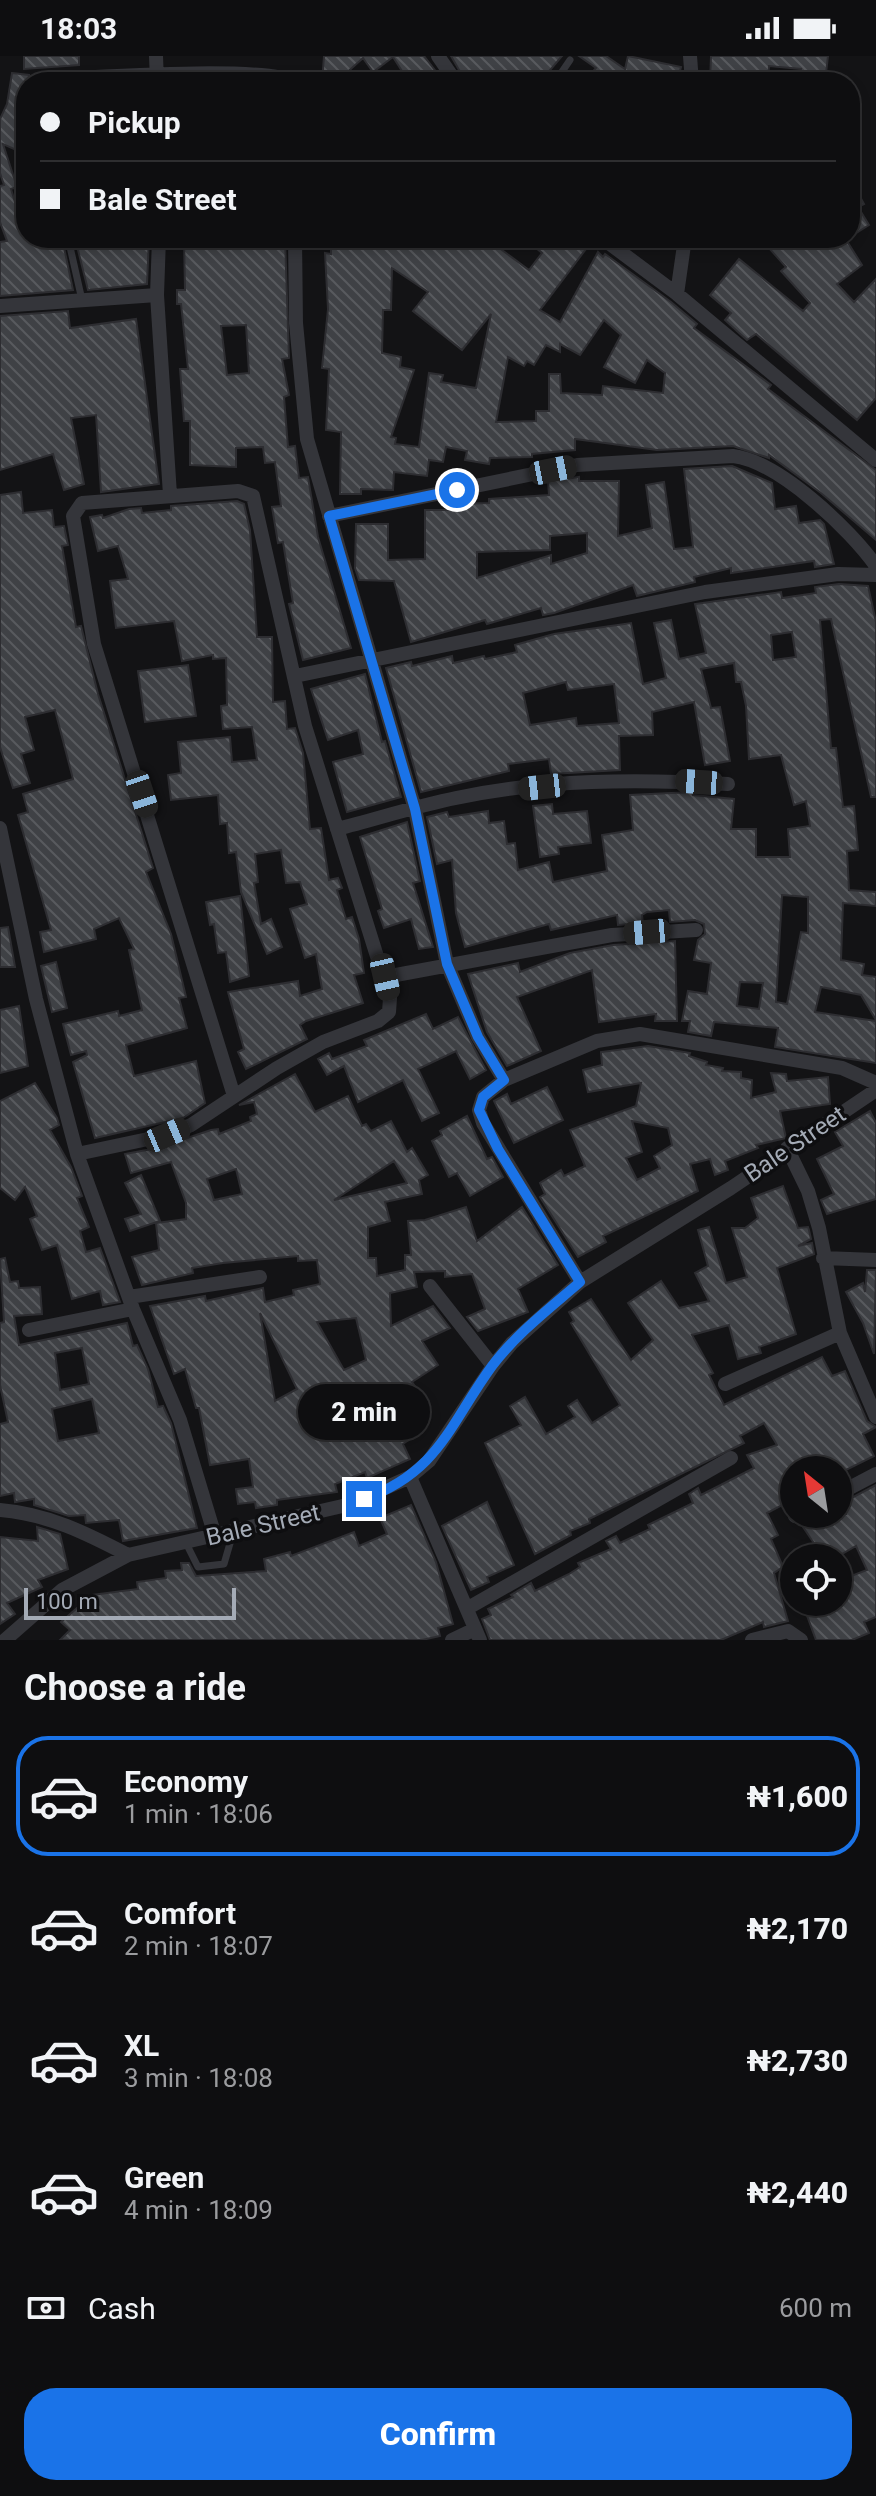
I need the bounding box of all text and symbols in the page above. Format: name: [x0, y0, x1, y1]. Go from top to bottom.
text: 18:03: [40, 11, 117, 46]
text: Pickup: [88, 105, 181, 140]
text: Bale Street: [88, 182, 237, 217]
car: [527, 454, 579, 486]
route start: [439, 472, 475, 508]
car: [123, 767, 161, 821]
car: [674, 768, 724, 796]
car: [517, 773, 567, 801]
car: [622, 918, 672, 946]
car: [368, 951, 402, 1003]
street label: Bale Street: [739, 1100, 851, 1188]
car: [140, 1115, 194, 1155]
callout: 2 min: [298, 1383, 430, 1439]
text: 2 min: [331, 1397, 397, 1427]
north arrow: [780, 1456, 852, 1528]
map controls: [780, 1456, 852, 1616]
route end: [346, 1481, 382, 1517]
street label: Bale Street: [203, 1498, 323, 1552]
button: locate: [780, 1544, 852, 1616]
scale bar: [24, 1584, 236, 1620]
text: 100 m: [36, 1589, 98, 1614]
text: Choose a ride: [24, 1667, 246, 1709]
icon: car: [28, 1760, 100, 1832]
text: Economy: [124, 1764, 248, 1799]
text: ₦1,600: [747, 1779, 848, 1814]
text: 1 min · 18:06: [124, 1799, 273, 1829]
icon: car: [28, 1892, 100, 1964]
text: Comfort: [124, 1896, 236, 1931]
text: ₦2,170: [747, 1911, 848, 1946]
text: 2 min · 18:07: [124, 1931, 273, 1961]
icon: car: [28, 2024, 100, 2096]
text: XL: [124, 2028, 159, 2063]
text: ₦2,730: [747, 2043, 848, 2078]
text: 3 min · 18:08: [124, 2063, 273, 2093]
icon: car: [28, 2156, 100, 2228]
text: Green: [124, 2160, 204, 2195]
text: ₦2,440: [747, 2175, 848, 2210]
text: 4 min · 18:09: [124, 2195, 273, 2225]
icon: cash: [24, 2286, 68, 2330]
text: Cash: [88, 2291, 156, 2326]
text: 600 m: [779, 2293, 852, 2323]
button: Confirm: [24, 2388, 852, 2480]

